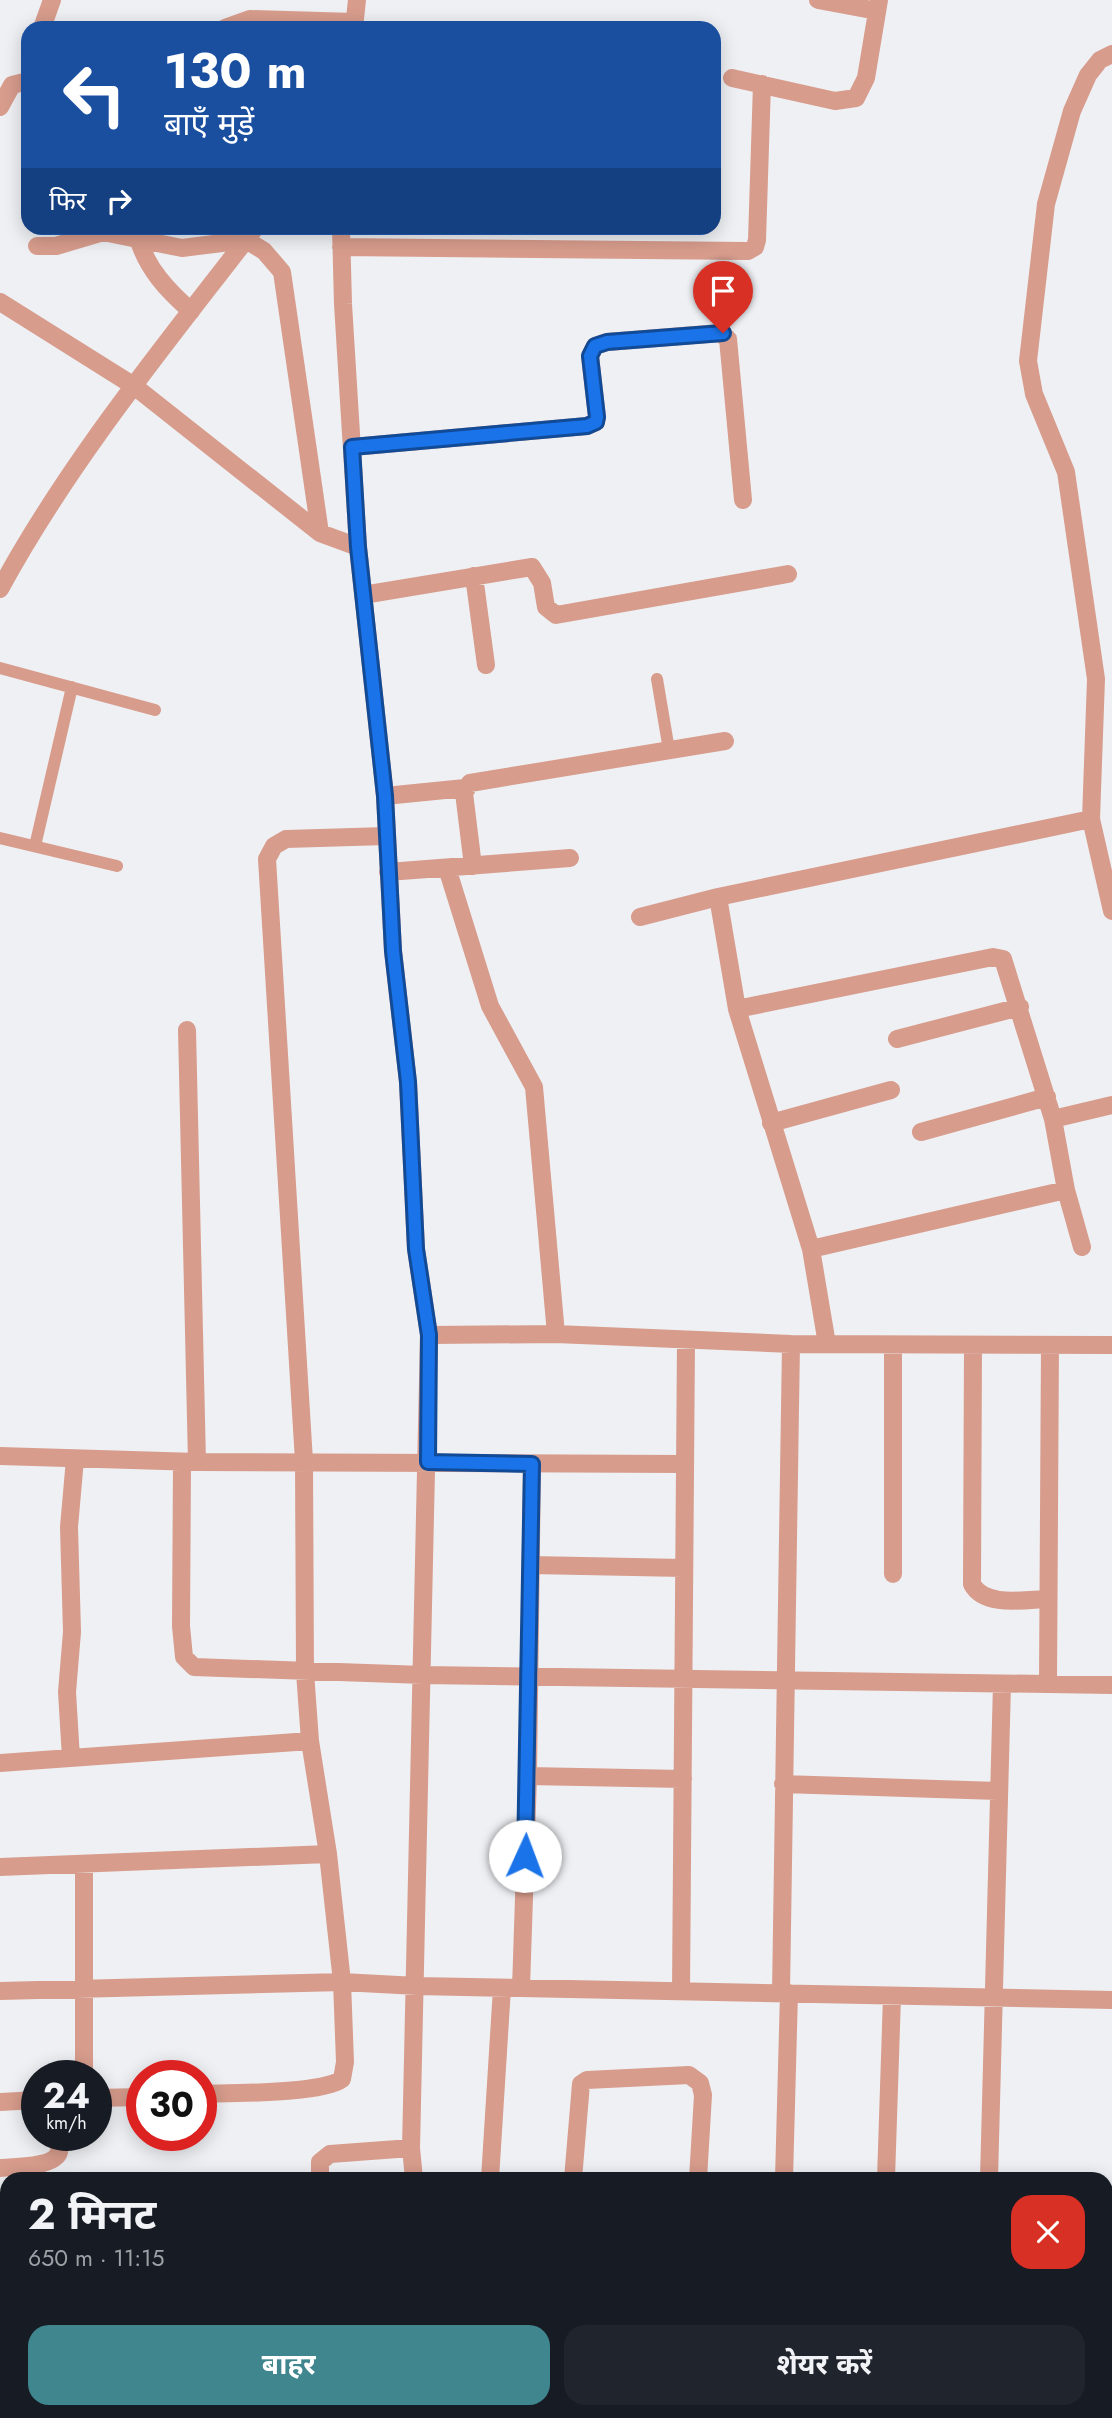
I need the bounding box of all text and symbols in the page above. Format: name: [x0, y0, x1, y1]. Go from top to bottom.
text: 130 m: [164, 36, 307, 106]
icon: left: [49, 49, 140, 140]
text: बाएँ मुड़ें: [164, 101, 254, 147]
text: फिर: [49, 182, 86, 220]
icon: right: [100, 182, 138, 220]
pin: [693, 261, 753, 333]
icon: arrive: [704, 272, 742, 310]
position arrow: [488, 1819, 562, 1893]
speed limit sign: 30: [126, 2060, 217, 2151]
text: 24: [43, 2071, 90, 2121]
text: km/h: [46, 2110, 87, 2136]
text: 2 मिनट: [28, 2184, 156, 2245]
button: close: [1011, 2195, 1085, 2269]
text: 650 m · 11:15: [28, 2241, 164, 2275]
button: बाहर: [28, 2325, 550, 2405]
button: शेयर करें: [564, 2325, 1085, 2405]

